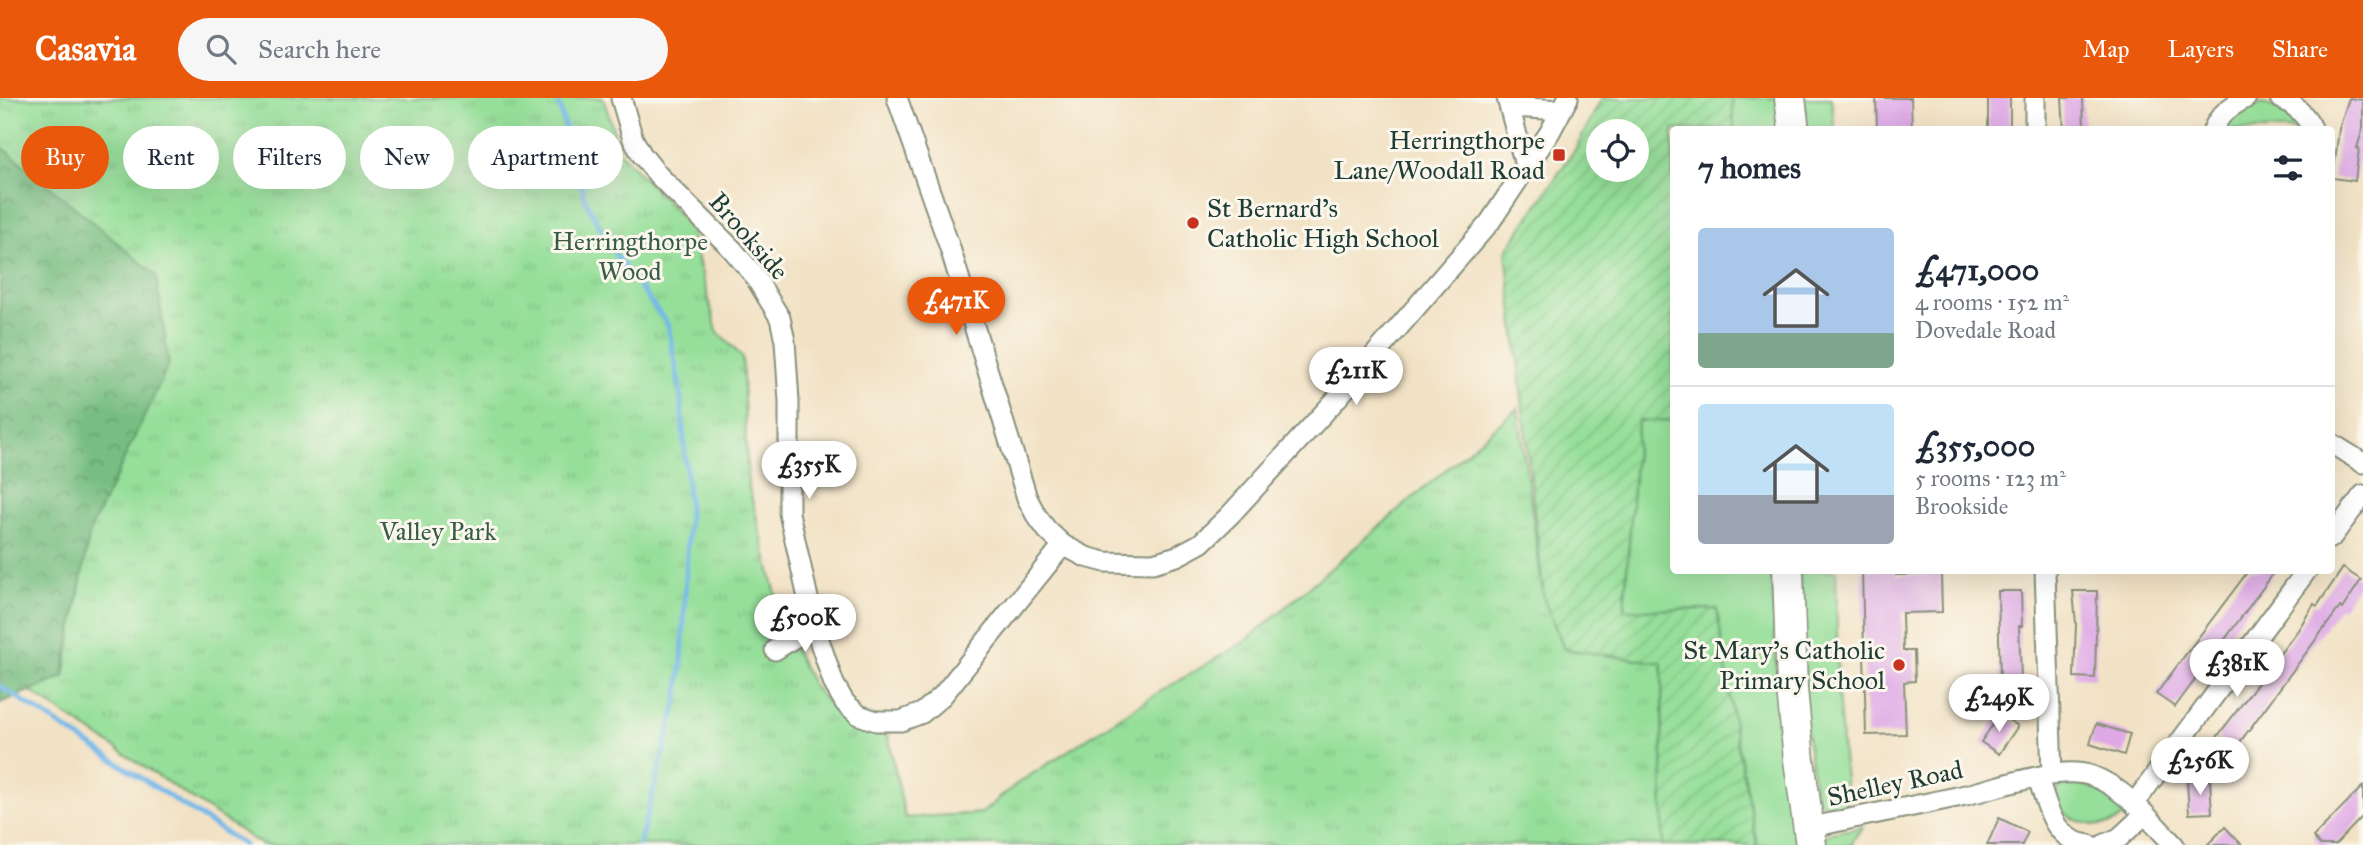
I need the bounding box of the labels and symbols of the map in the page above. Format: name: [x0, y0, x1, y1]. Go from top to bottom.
place label: Herringthorpe Lane/Woodall Road: [1334, 124, 1545, 186]
marker: Herringthorpe Lane/Woodall Road: [1551, 147, 1567, 163]
street label: Brookside: [702, 186, 796, 286]
place label: St Bernard's Catholic High School: [1207, 192, 1439, 254]
marker: St Bernard's Catholic High School: [1185, 215, 1201, 231]
park label: Herringthorpe Wood: [552, 225, 708, 287]
pin: £471K: [907, 278, 1005, 337]
pin: £211K: [1307, 348, 1405, 407]
pin: £355K: [760, 442, 858, 501]
park label: Valley Park: [379, 515, 497, 547]
pin: £500K: [756, 594, 854, 654]
place label: St Mary's Catholic Primary School: [1683, 634, 1885, 696]
pin: £381K: [2188, 640, 2286, 699]
marker: St Mary's Catholic Primary School: [1891, 657, 1907, 673]
pin: £249K: [1950, 674, 2048, 734]
pin: £256K: [2151, 738, 2249, 797]
street label: Shelley Road: [1824, 753, 1966, 813]

